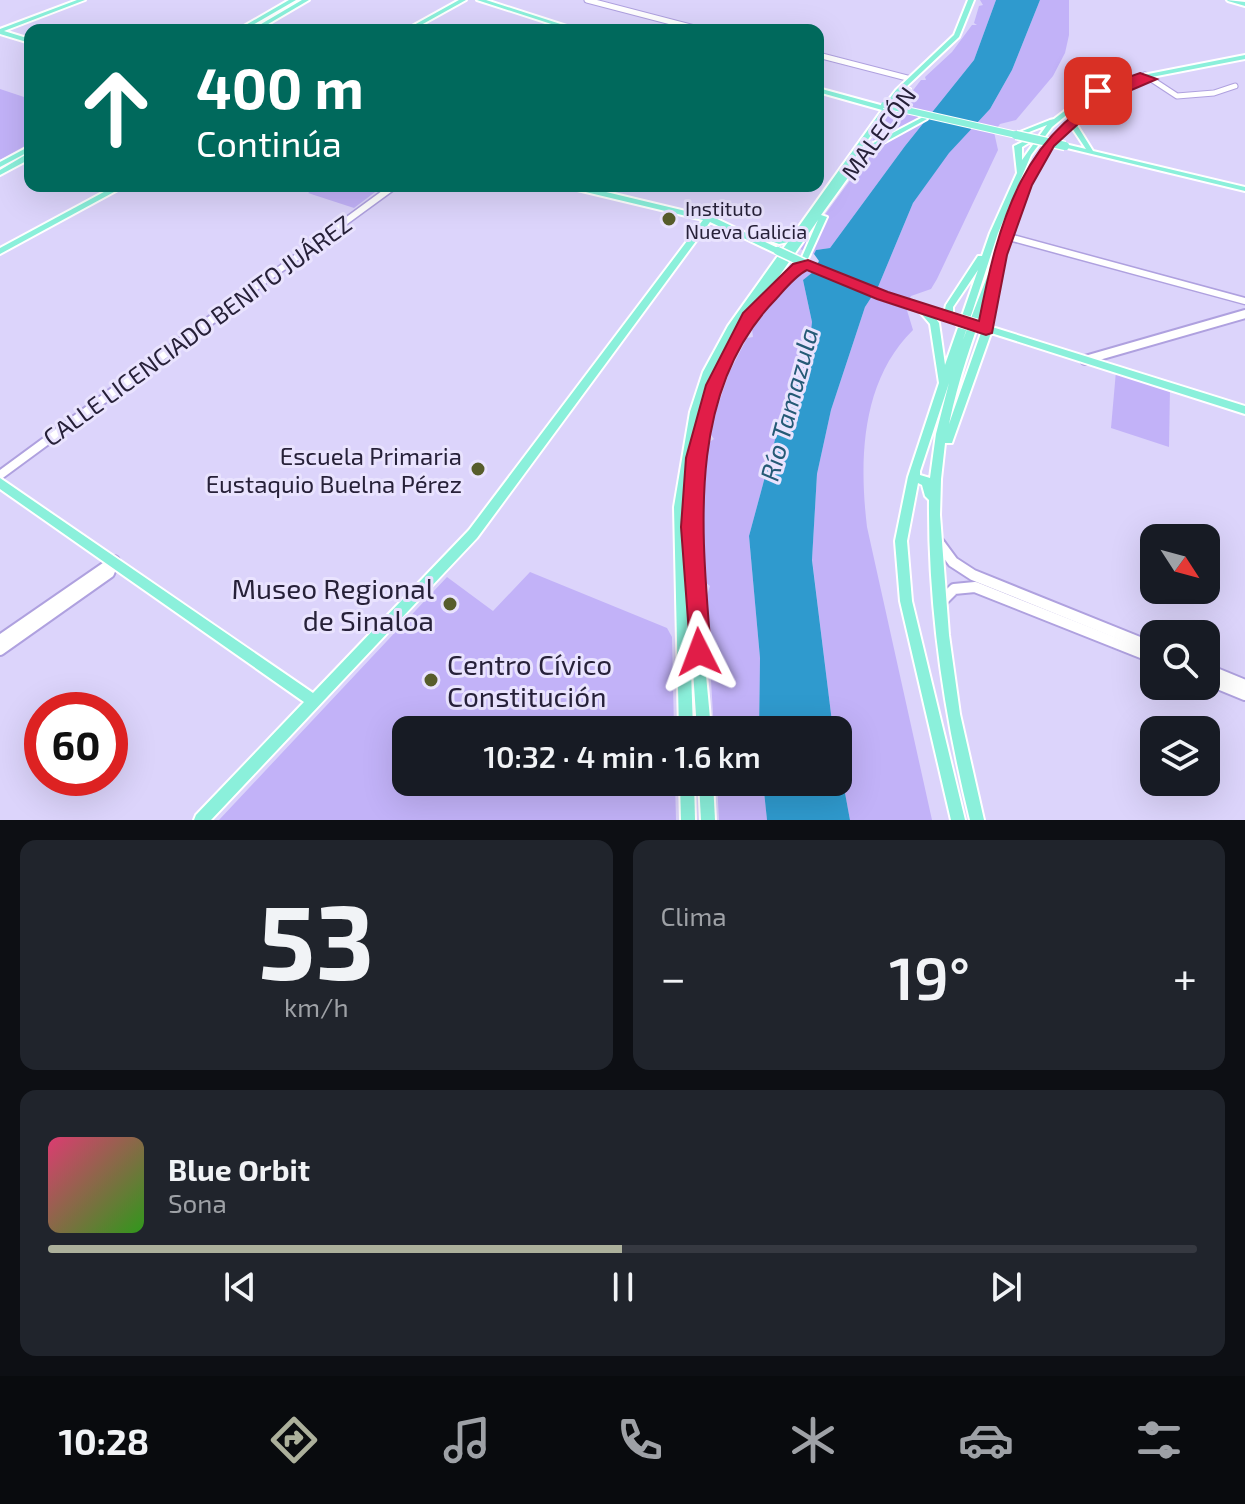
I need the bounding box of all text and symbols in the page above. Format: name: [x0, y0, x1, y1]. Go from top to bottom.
text: 400 m: [196, 53, 364, 120]
icon: ahead: [64, 56, 168, 160]
pin: [1064, 57, 1132, 125]
icon: arrive: [1076, 69, 1120, 113]
street label: MALECÓN: [835, 81, 921, 185]
text: Continúa: [196, 121, 342, 164]
place label: Instituto Nueva Galicia: [685, 196, 807, 243]
street label: CALLE LICENCIADO BENITO JUÁREZ: [37, 208, 357, 452]
marker: Instituto Nueva Galicia: [660, 210, 678, 228]
water label: Río Tamazula: [753, 324, 823, 484]
place label: Escuela Primaria Eustaquio Buelna Pérez: [206, 441, 462, 498]
marker: Escuela Primaria Eustaquio Buelna Pérez: [469, 460, 487, 478]
north arrow: [1140, 524, 1220, 604]
map controls: [1140, 524, 1220, 796]
place label: Museo Regional de Sinaloa: [231, 571, 435, 637]
marker: Museo Regional de Sinaloa: [441, 595, 459, 613]
position arrow: [657, 610, 741, 694]
button: search: [1140, 620, 1220, 700]
place label: Centro Cívico Constitución: [447, 647, 612, 713]
marker: Centro Cívico Constitución: [422, 671, 440, 689]
speed limit sign: 60: [24, 692, 128, 796]
button: layers: [1140, 716, 1220, 796]
text: 10:32 · 4 min · 1.6 km: [483, 738, 761, 774]
text: 53: [258, 876, 374, 1001]
text: Clima: [661, 900, 727, 931]
text: 19°: [889, 940, 970, 1012]
text: −: [661, 950, 686, 1003]
text: +: [1173, 950, 1197, 1003]
text: km/h: [284, 991, 349, 1022]
text: Blue Orbit: [168, 1151, 310, 1187]
text: Sona: [168, 1187, 227, 1218]
icon: previous: [218, 1265, 262, 1309]
icon: pause: [601, 1265, 645, 1309]
icon: next: [984, 1265, 1028, 1309]
icon: directions: [266, 1412, 322, 1468]
icon: music: [439, 1412, 495, 1468]
icon: phone: [612, 1412, 668, 1468]
icon: climate: [785, 1412, 841, 1468]
icon: car: [958, 1412, 1014, 1468]
icon: filters: [1131, 1412, 1187, 1468]
text: 10:28: [58, 1419, 149, 1462]

